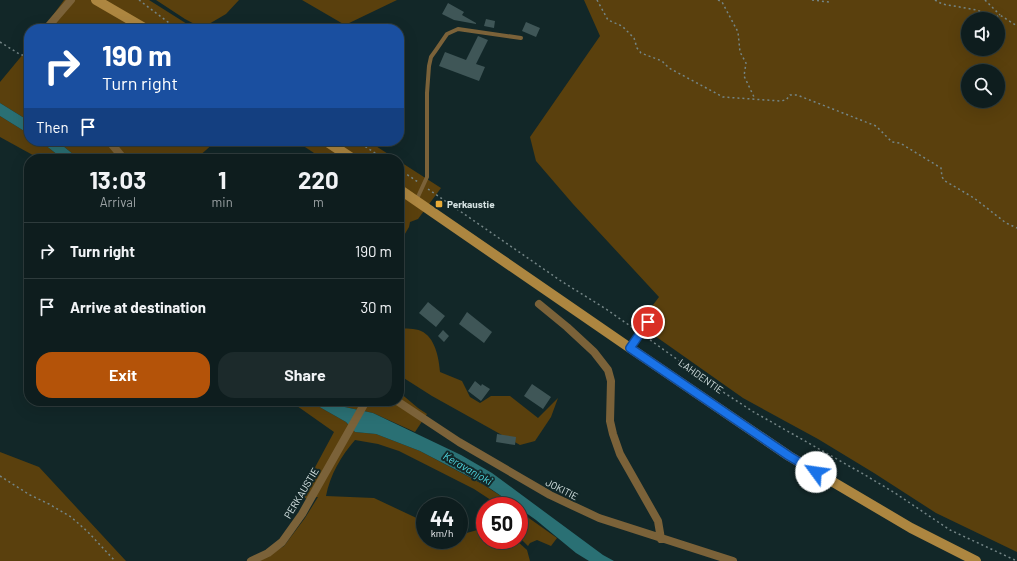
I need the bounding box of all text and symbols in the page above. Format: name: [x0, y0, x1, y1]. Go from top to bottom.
map controls: [961, 12, 1005, 108]
button: sound: [961, 12, 1005, 56]
text: 190 m: [102, 38, 172, 72]
icon: right: [36, 40, 88, 92]
button: search: [961, 64, 1005, 108]
text: Turn right: [102, 72, 178, 94]
icon: arrive: [77, 116, 99, 138]
text: Then: [36, 118, 69, 136]
text: 13:03: [89, 165, 146, 194]
text: 1: [218, 165, 226, 194]
text: 220: [298, 165, 339, 194]
text: Arrival: [100, 194, 136, 210]
text: min: [212, 194, 233, 210]
text: m: [313, 194, 324, 210]
place label: Perkaustie: [447, 198, 495, 210]
marker: Perkaustie: [434, 199, 444, 209]
icon: right: [36, 240, 58, 262]
text: Turn right: [70, 242, 135, 260]
text: 190 m: [355, 242, 392, 260]
icon: arrive: [36, 296, 58, 318]
text: Arrive at destination: [70, 298, 206, 316]
text: 30 m: [360, 298, 392, 316]
pin: [631, 305, 665, 339]
icon: arrive: [637, 311, 659, 333]
button: Exit: [36, 352, 210, 398]
button: Share: [218, 352, 392, 398]
street label: LAHDENTIE: [676, 356, 726, 396]
water label: Keravanjoki: [441, 449, 495, 487]
position arrow: [795, 451, 837, 493]
street label: PERKAUSTIE: [281, 466, 321, 520]
street label: JOKITIE: [544, 476, 580, 502]
speed limit sign: 50: [476, 497, 528, 549]
text: 44: [430, 506, 454, 530]
text: km/h: [431, 527, 453, 539]

